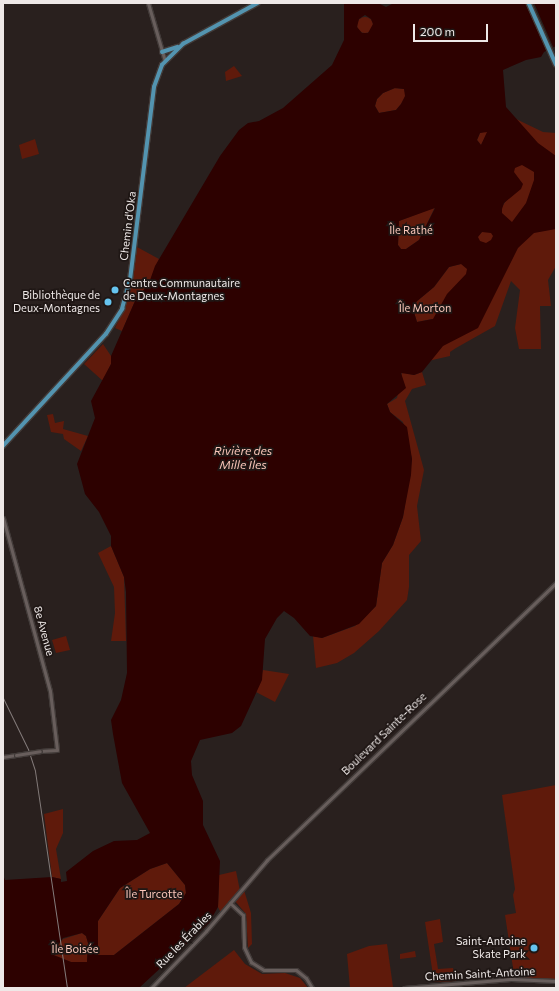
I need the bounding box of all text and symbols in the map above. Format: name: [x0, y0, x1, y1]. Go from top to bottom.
scale bar: [415, 16, 490, 42]
text: 200 m: [420, 24, 455, 38]
street label: Chemin d'Oka: [117, 191, 139, 261]
park label: Île Rathé: [389, 223, 433, 237]
place label: Centre Communautaire de Deux-Montagnes: [123, 277, 240, 303]
marker: Centre Communautaire de Deux-Montagnes: [110, 285, 120, 295]
place label: Bibliothèque de Deux-Montagnes: [13, 289, 100, 315]
marker: Bibliothèque de Deux-Montagnes: [103, 297, 113, 307]
park label: Île Morton: [399, 301, 451, 315]
water label: Rivière des Mille Îles: [214, 444, 272, 472]
street label: 8e Avenue: [31, 605, 57, 657]
street label: Boulevard Sainte-Rose: [339, 690, 429, 778]
park label: Île Turcotte: [126, 887, 182, 901]
street label: Rue les Érables: [154, 909, 214, 971]
place label: Saint-Antoine Skate Park: [456, 935, 526, 961]
park label: Île Boisée: [52, 942, 98, 956]
marker: Saint-Antoine Skate Park: [529, 943, 539, 953]
street label: Chemin Saint-Antoine: [424, 965, 536, 983]

